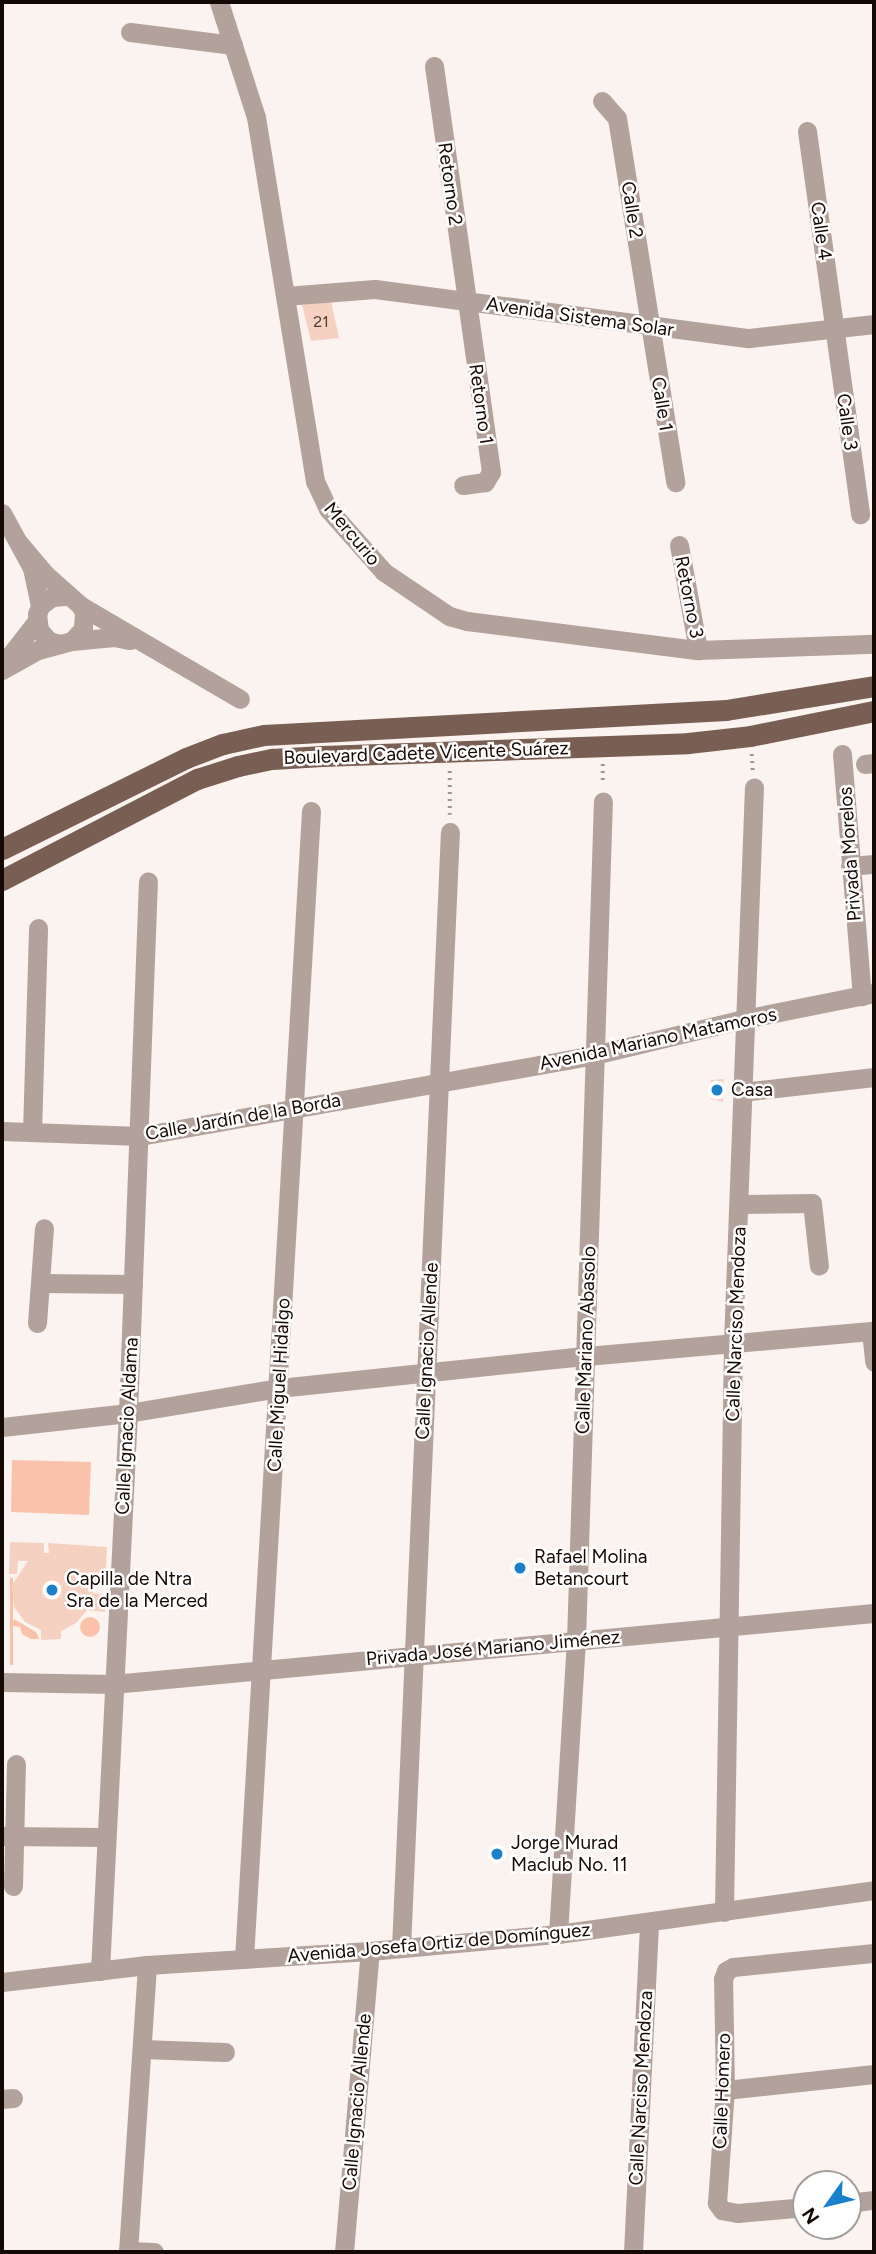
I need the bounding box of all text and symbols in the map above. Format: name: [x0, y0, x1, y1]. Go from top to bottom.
street label: Retorno 2: [433, 141, 467, 227]
street label: Calle 2: [616, 180, 648, 240]
street label: Calle 4: [806, 200, 836, 262]
street label: Avenida Sistema Solar: [485, 293, 675, 341]
house number: 21: [313, 312, 329, 332]
street label: Retorno 1: [464, 362, 498, 446]
street label: Calle 1: [646, 375, 678, 433]
street label: Calle 3: [832, 392, 862, 452]
street label: Mercurio: [319, 498, 385, 570]
street label: Retorno 3: [670, 554, 708, 640]
street label: Boulevard Cadete Vicente Suárez: [283, 737, 569, 769]
street label: Privada Morelos: [834, 786, 866, 922]
street label: Avenida Mariano Matamoros: [537, 1003, 779, 1075]
place label: Casa: [731, 1079, 773, 1101]
marker: Casa: [709, 1082, 725, 1098]
street label: Calle Jardín de la Borda: [143, 1089, 343, 1145]
street label: Calle Narciso Mendoza: [721, 1226, 751, 1422]
street label: Calle Mariano Abasolo: [571, 1246, 601, 1434]
street label: Calle Ignacio Allende: [411, 1262, 443, 1440]
street label: Calle Miguel Hidalgo: [263, 1297, 295, 1473]
street label: Calle Ignacio Aldama: [111, 1337, 143, 1515]
place label: Rafael Molina Betancourt: [534, 1546, 647, 1590]
marker: Rafael Molina Betancourt: [512, 1560, 528, 1576]
place label: Capilla de Ntra Sra de la Merced: [66, 1568, 208, 1612]
marker: Capilla de Ntra Sra de la Merced: [44, 1582, 60, 1598]
street label: Privada José Mariano Jiménez: [365, 1626, 621, 1670]
place label: Jorge Murad Maclub No. 11: [511, 1832, 628, 1876]
marker: Jorge Murad Maclub No. 11: [489, 1846, 505, 1862]
street label: Avenida Josefa Ortiz de Domínguez: [286, 1918, 592, 1968]
street label: Calle Narciso Mendoza: [625, 1990, 657, 2186]
street label: Calle Ignacio Allende: [338, 2013, 376, 2191]
street label: Calle Homero: [709, 2033, 735, 2149]
north arrow: [792, 2170, 862, 2240]
text: N: [797, 2203, 824, 2228]

